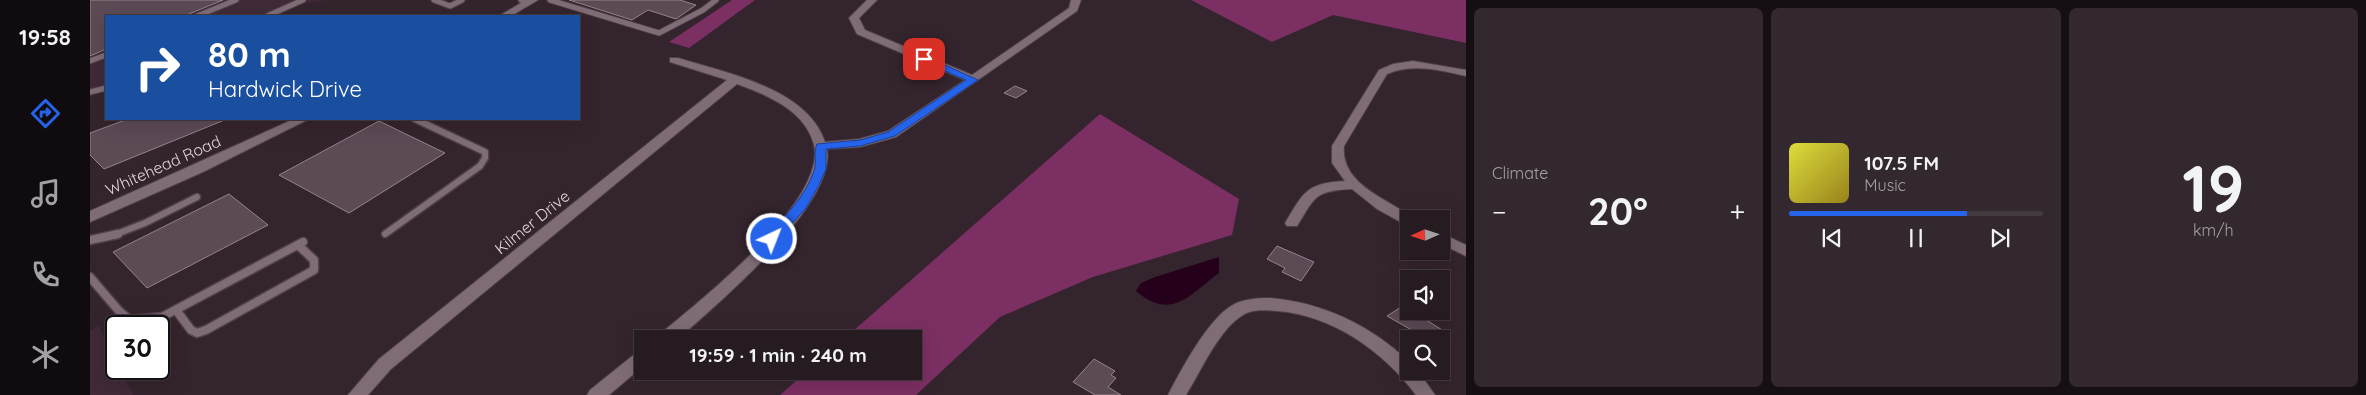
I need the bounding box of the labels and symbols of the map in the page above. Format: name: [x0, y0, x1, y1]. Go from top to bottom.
pin: [903, 38, 945, 80]
street label: Whitehead Road: [102, 131, 224, 199]
street label: Kilmer Drive: [491, 186, 573, 258]
north arrow: [1400, 210, 1450, 260]
position arrow: [745, 212, 797, 264]
speed limit sign: 30: [105, 315, 170, 380]

